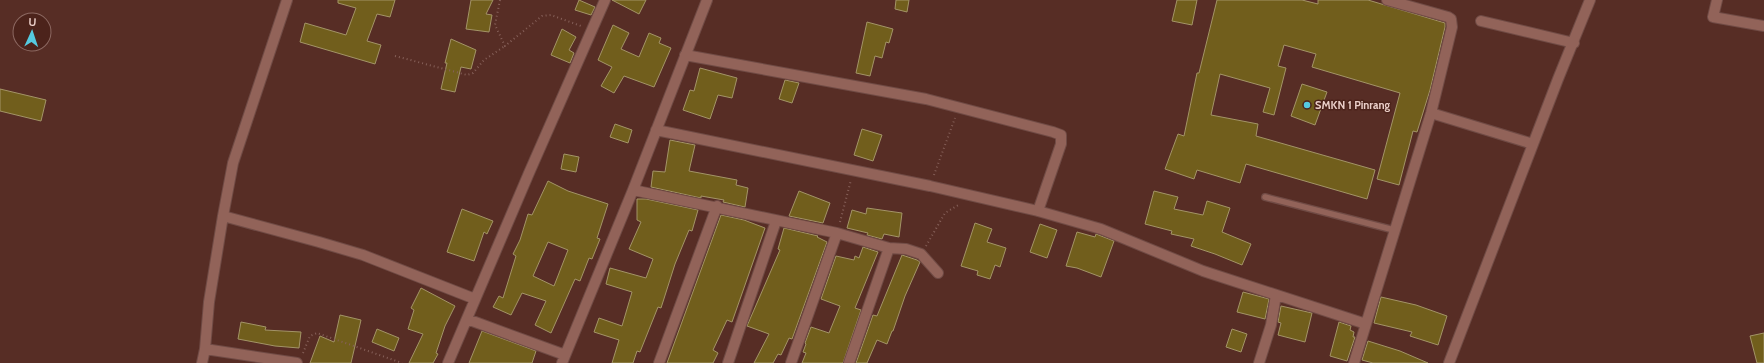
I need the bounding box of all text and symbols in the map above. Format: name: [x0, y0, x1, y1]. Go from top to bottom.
north arrow: [12, 12, 52, 52]
text: U: [28, 15, 37, 29]
place label: SMKN 1 Pinrang: [1315, 98, 1390, 112]
marker: SMKN 1 Pinrang: [1302, 100, 1312, 110]

